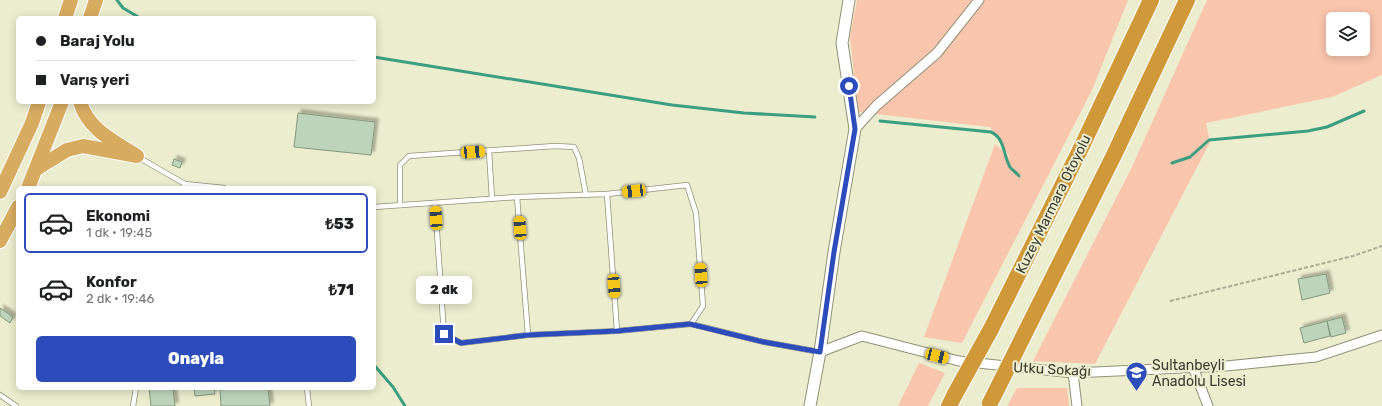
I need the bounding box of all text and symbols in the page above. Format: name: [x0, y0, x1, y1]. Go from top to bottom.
map controls: [1326, 12, 1370, 56]
button: layers: [1326, 12, 1370, 56]
text: Baraj Yolu: [60, 32, 135, 50]
text: Varış yeri: [60, 71, 129, 89]
route start: [840, 77, 858, 95]
street label: Kuzey Marmara Otoyolu: [1012, 132, 1095, 277]
car: [461, 145, 485, 159]
car: [621, 184, 647, 198]
icon: car: [38, 205, 74, 241]
car: [429, 206, 443, 230]
text: Ekonomi: [86, 207, 150, 225]
text: ₺53: [325, 215, 354, 233]
car: [513, 216, 527, 240]
text: 1 dk · 19:45: [86, 225, 152, 240]
car: [694, 263, 708, 287]
icon: car: [38, 271, 74, 307]
text: Konfor: [86, 273, 137, 291]
car: [607, 274, 621, 298]
callout: 2 dk: [416, 276, 472, 304]
text: ₺71: [329, 281, 354, 299]
text: 2 dk: [430, 282, 458, 297]
text: 2 dk · 19:46: [86, 291, 154, 306]
route end: [435, 325, 453, 343]
button: Onayla: [36, 336, 356, 382]
car: [924, 347, 950, 365]
place label: Sultanbeyli Anadolu Lisesi: [1152, 357, 1246, 390]
street label: Utku Sokağı: [1013, 359, 1091, 380]
school or university icon: Sultanbeyli Anadolu Lisesi: [1123, 360, 1149, 393]

